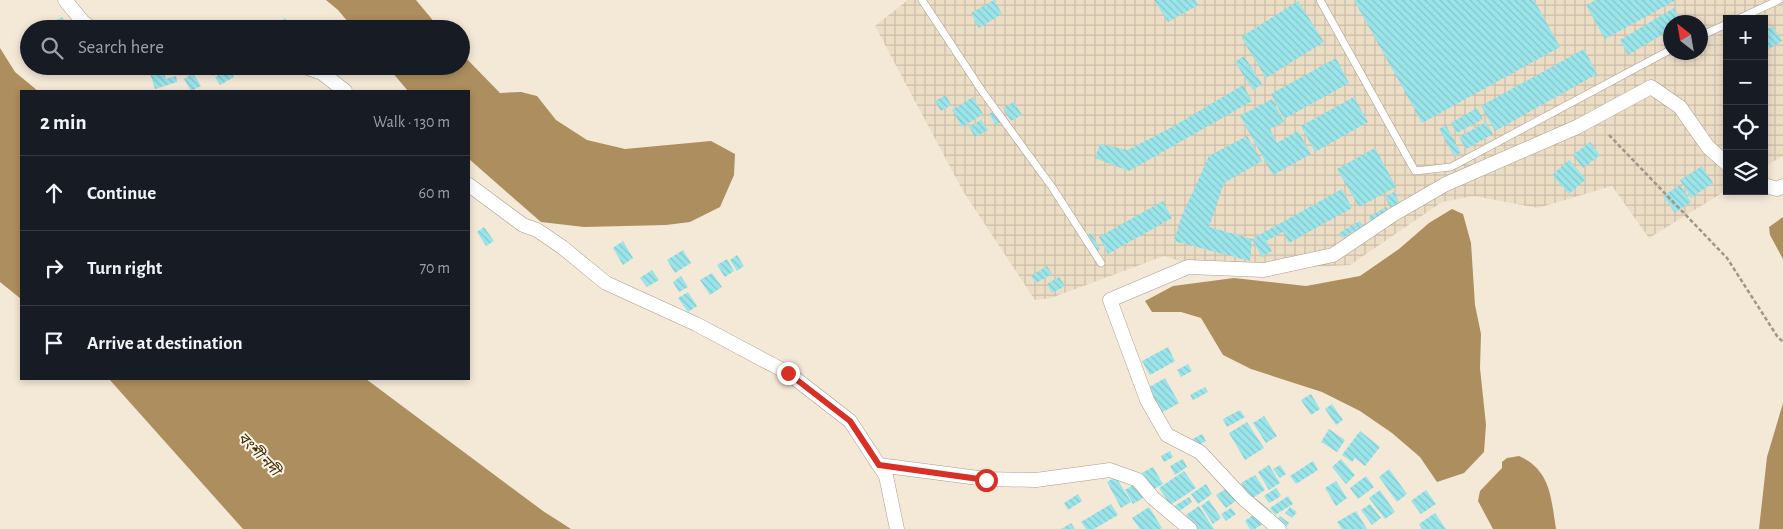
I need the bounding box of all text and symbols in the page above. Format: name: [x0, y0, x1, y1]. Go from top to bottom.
north arrow: [1663, 15, 1708, 60]
map controls: [1723, 15, 1768, 195]
button: +: [1723, 15, 1768, 60]
search box: [20, 20, 470, 75]
icon: search: [38, 34, 66, 62]
text: Search here: [78, 38, 164, 57]
button: −: [1723, 60, 1768, 105]
button: locate: [1723, 105, 1768, 150]
text: 2 min: [40, 112, 87, 133]
text: Walk · 130 m: [373, 114, 450, 130]
button: layers: [1723, 150, 1768, 195]
icon: ahead: [40, 179, 68, 207]
text: Continue: [87, 184, 156, 203]
text: 60 m: [419, 185, 450, 201]
icon: right: [40, 254, 68, 282]
text: Turn right: [87, 259, 162, 278]
text: 70 m: [419, 260, 450, 276]
icon: arrive: [40, 329, 68, 357]
text: Arrive at destination: [87, 334, 243, 353]
route end: [777, 362, 800, 385]
water label: বংশী নদী: [235, 429, 286, 481]
route start: [975, 469, 998, 492]

